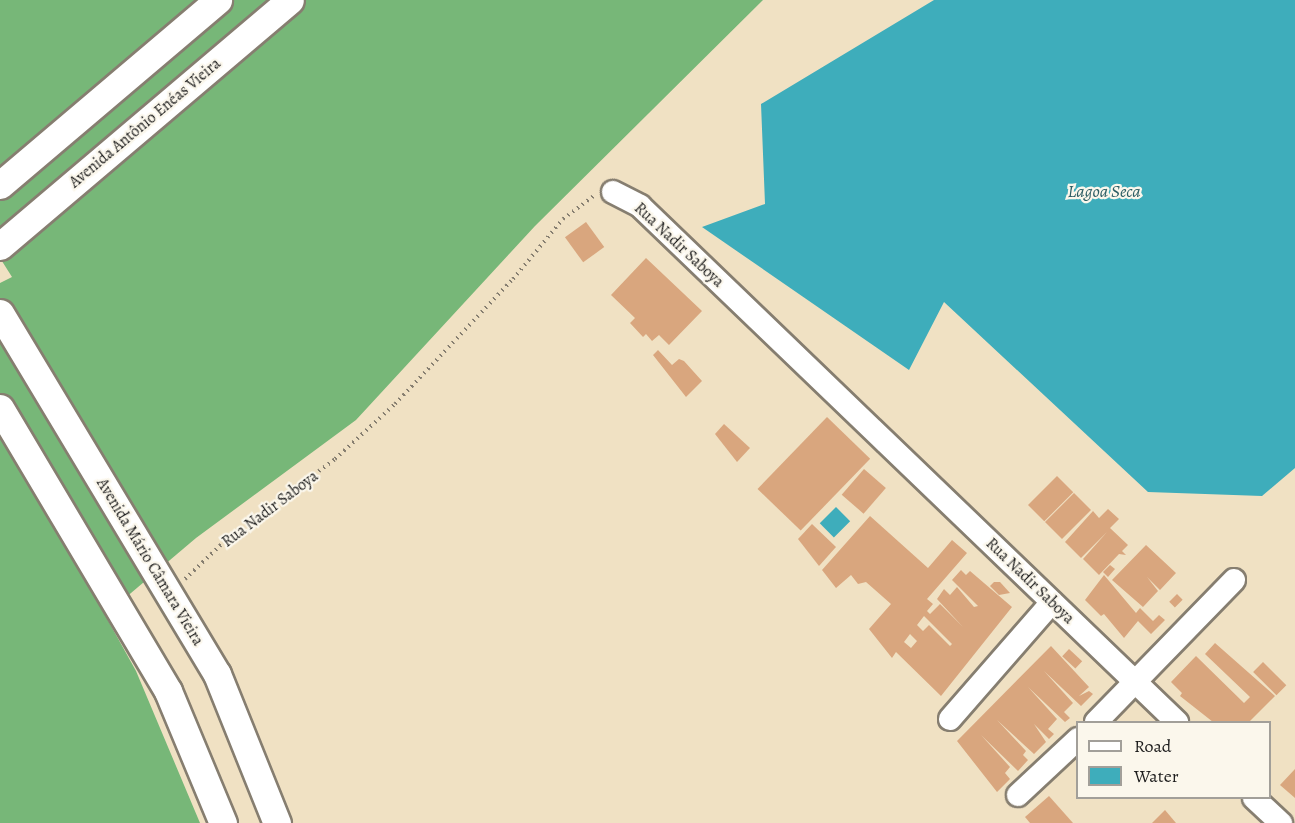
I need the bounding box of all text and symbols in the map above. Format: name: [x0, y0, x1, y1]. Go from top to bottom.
street label: Avenida Antônio Enéas Vieira: [65, 54, 225, 192]
water label: Lagoa Seca: [1067, 180, 1141, 202]
street label: Rua Nadir Saboya: [630, 199, 728, 291]
street label: Rua Nadir Saboya: [218, 467, 322, 551]
street label: Avenida Mário Câmara Vieira: [92, 475, 208, 649]
street label: Rua Nadir Saboya: [982, 534, 1078, 628]
legend: [1076, 721, 1271, 799]
text: Road: [1134, 734, 1171, 758]
text: Water: [1134, 764, 1179, 788]

